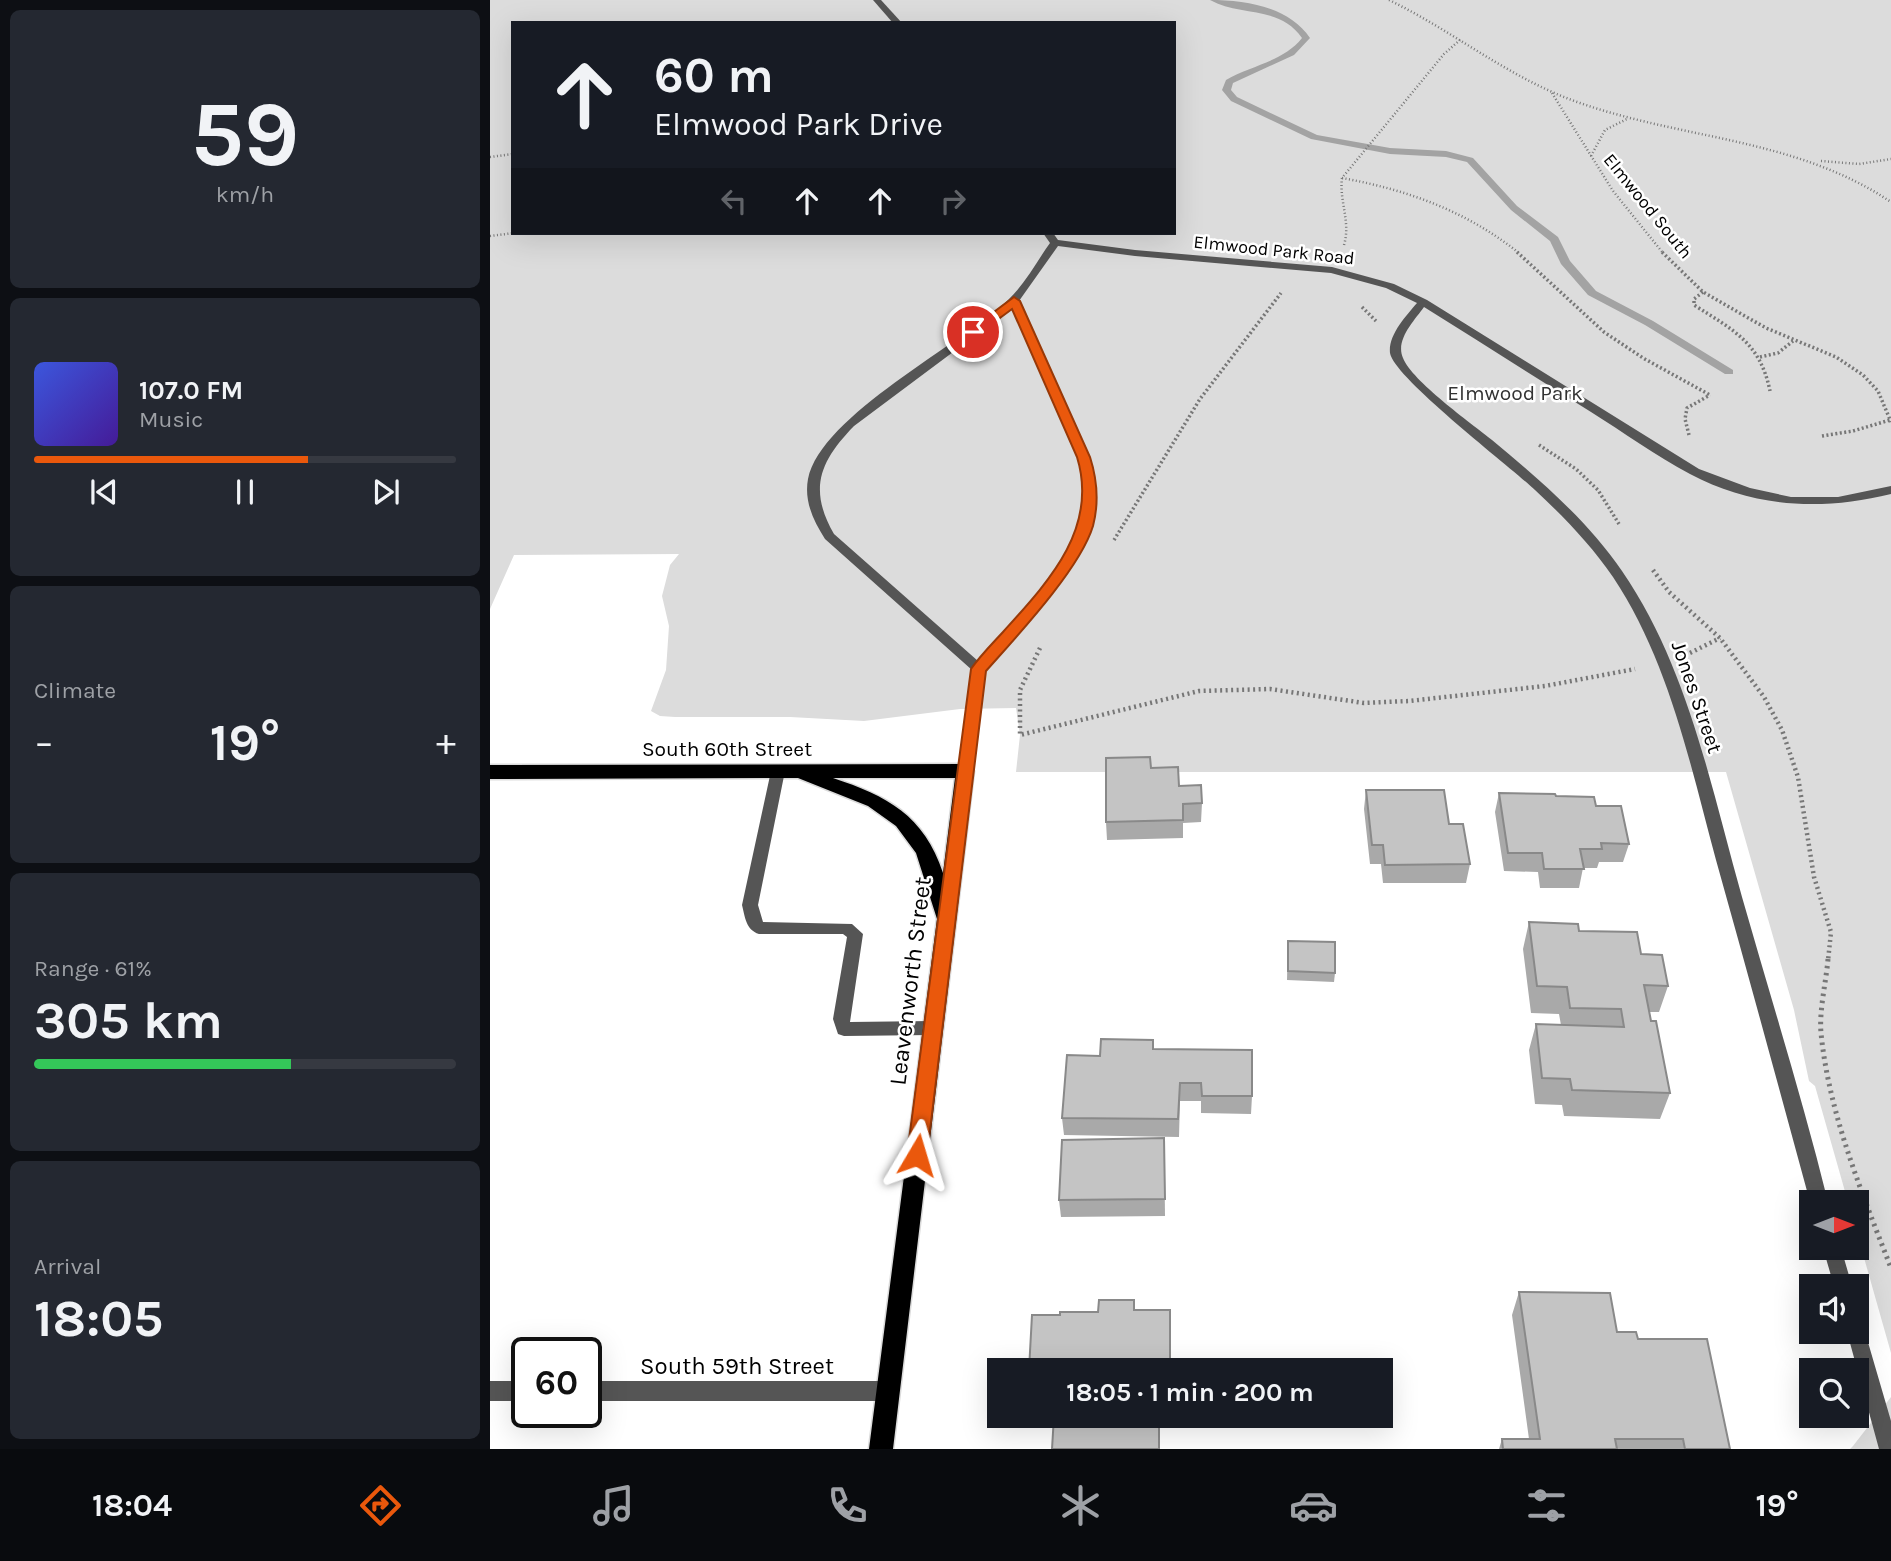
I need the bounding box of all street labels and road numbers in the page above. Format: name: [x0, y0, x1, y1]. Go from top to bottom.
street label: Elmwood South: [1599, 149, 1697, 263]
street label: Elmwood Park Road: [1192, 231, 1356, 269]
street label: Jones Street: [1667, 638, 1727, 756]
street label: South 60th Street: [642, 737, 812, 761]
street label: Leavenworth Street: [883, 875, 937, 1087]
street label: South 59th Street: [640, 1352, 834, 1380]

